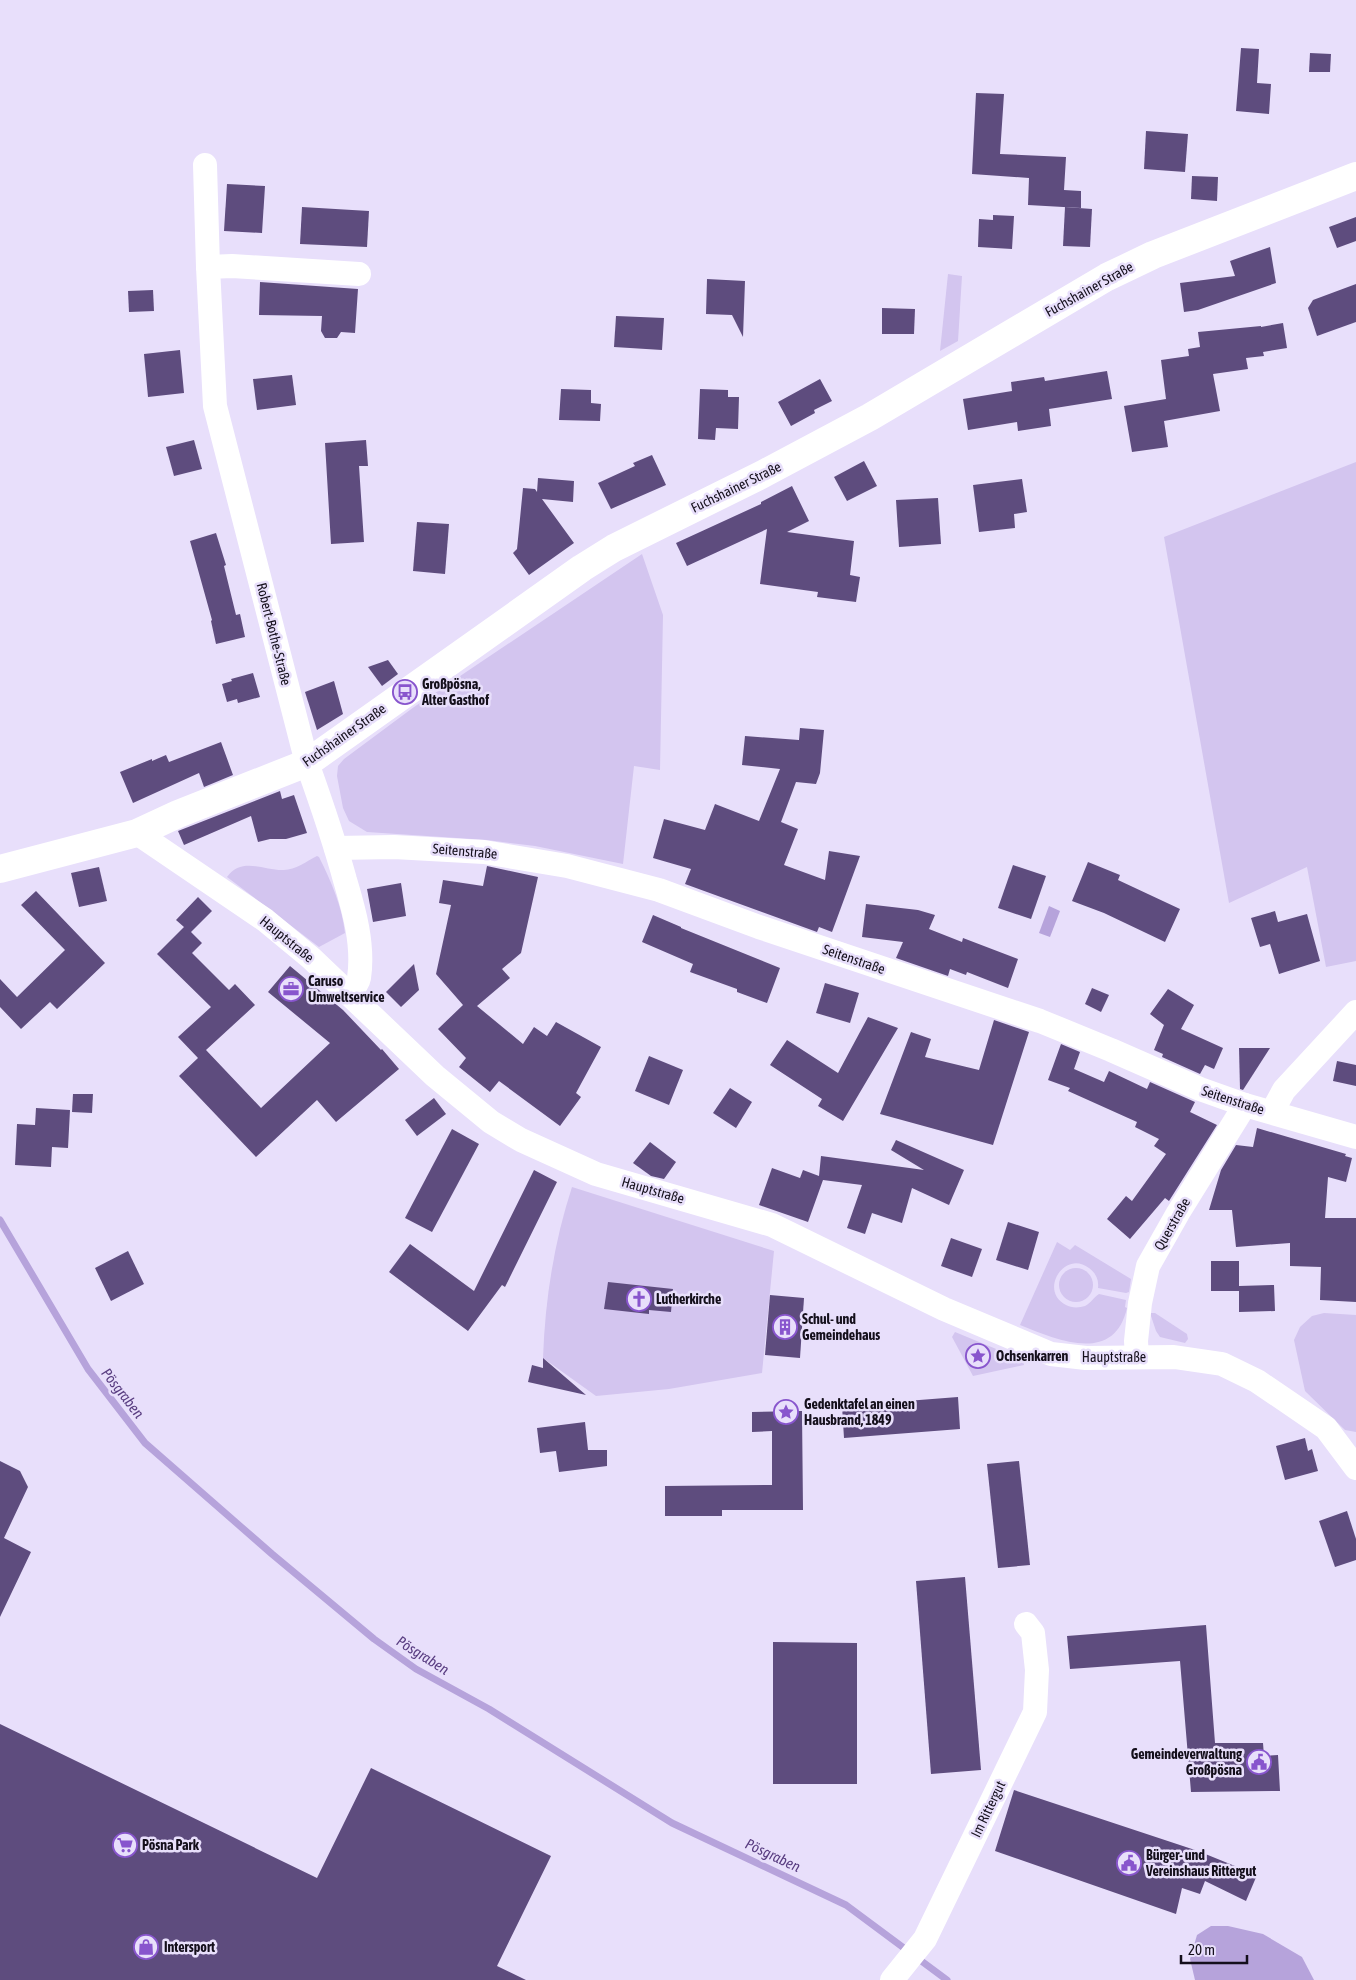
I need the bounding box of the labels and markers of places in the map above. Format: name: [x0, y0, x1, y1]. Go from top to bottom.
place label: Großpösna, Alter Gasthof: [421, 676, 489, 708]
bus stop icon: Großpösna, Alter Gasthof: [392, 679, 418, 705]
place label: Caruso Umweltservice: [308, 973, 385, 1005]
office icon: Caruso Umweltservice: [278, 976, 304, 1002]
church icon: Lutherkirche: [626, 1286, 652, 1312]
place label: Lutherkirche: [656, 1291, 721, 1307]
place label: Schul- und Gemeindehaus: [802, 1311, 880, 1343]
building icon: Schul- und Gemeindehaus: [772, 1314, 798, 1340]
place icon: Ochsenkarren: [965, 1343, 991, 1369]
place label: Ochsenkarren: [996, 1348, 1069, 1364]
place label: Gedenktafel an einen Hausbrand, 1849: [804, 1396, 915, 1428]
place icon: Gedenktafel an einen Hausbrand, 1849: [773, 1399, 799, 1425]
place label: Gemeindeverwaltung Großpösna: [1131, 1746, 1243, 1778]
public building icon: Gemeindeverwaltung Großpösna: [1246, 1749, 1272, 1775]
supermarket icon: Pösna Park: [112, 1832, 138, 1858]
place label: Pösna Park: [142, 1837, 200, 1853]
place label: Bürger- und Vereinshaus Rittergut: [1145, 1847, 1256, 1879]
public building icon: Bürger- und Vereinshaus Rittergut: [1116, 1850, 1142, 1876]
shop icon: Intersport: [133, 1934, 159, 1960]
place label: Intersport: [164, 1939, 215, 1955]

